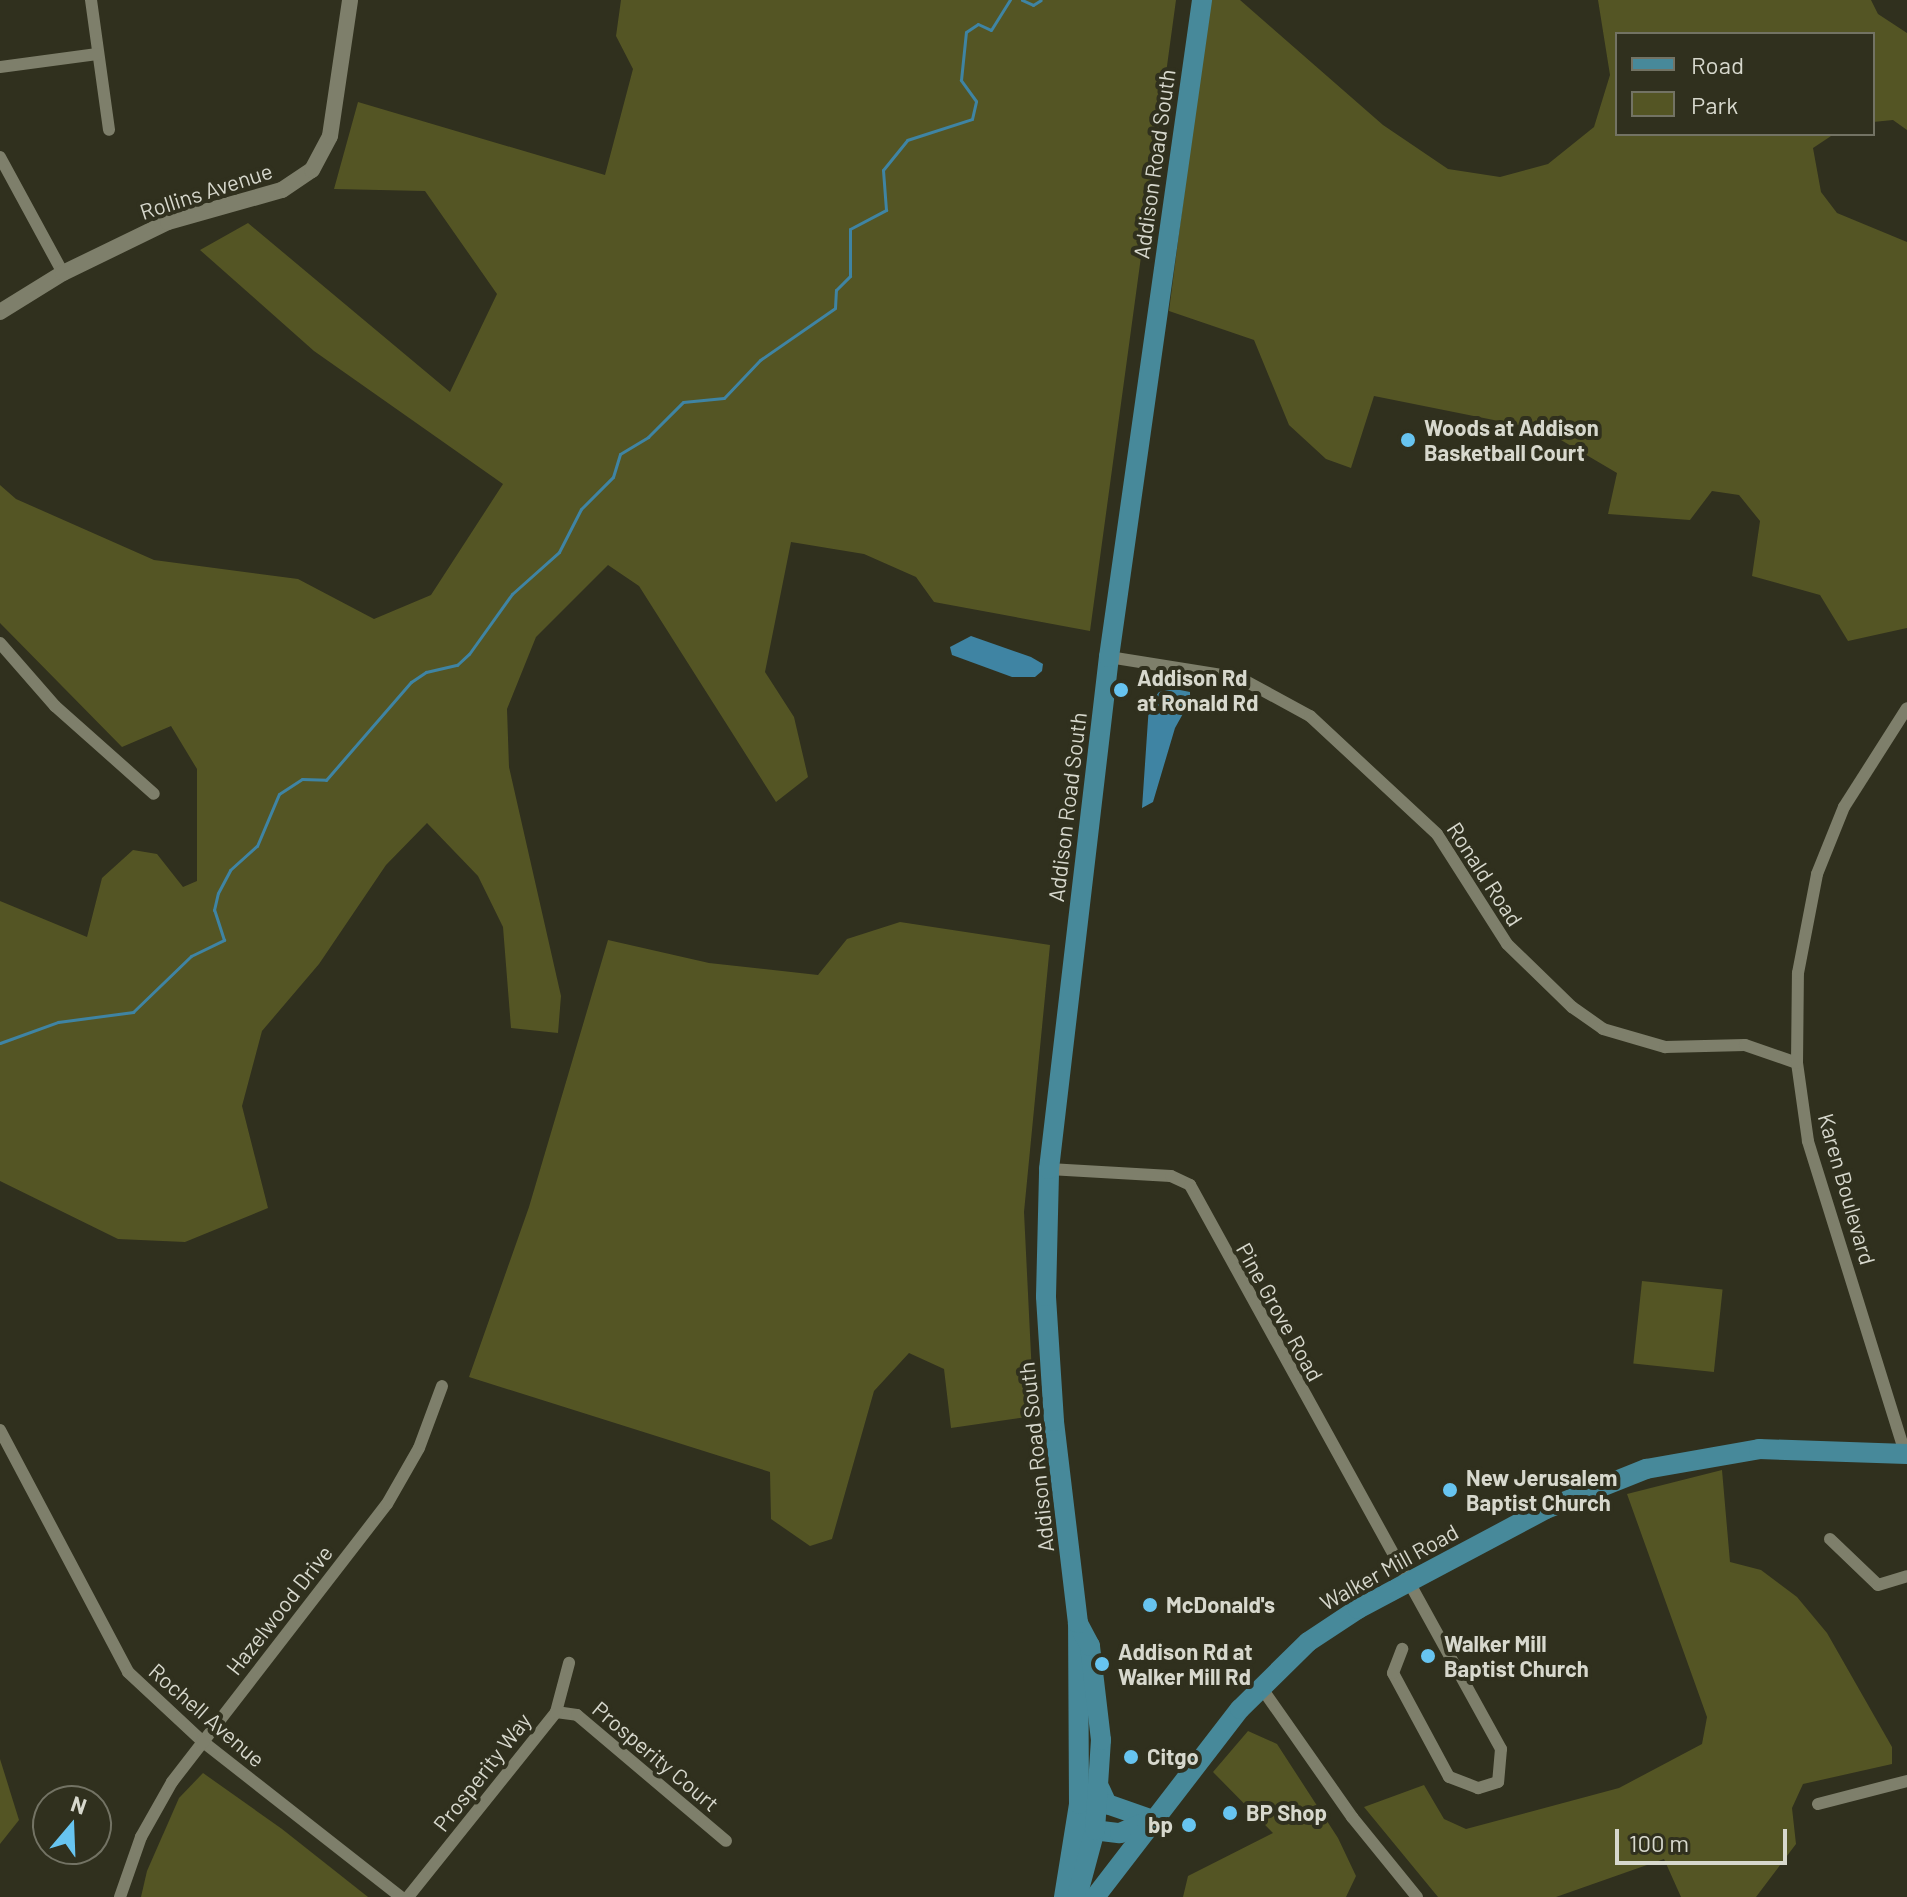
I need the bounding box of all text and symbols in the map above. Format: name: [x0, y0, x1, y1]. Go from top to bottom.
legend: [1615, 32, 1875, 136]
text: Road: [1691, 50, 1744, 79]
street label: Addison Road South: [1128, 68, 1180, 260]
text: Park: [1691, 90, 1738, 119]
street label: Rollins Avenue: [136, 157, 276, 225]
place label: Woods at Addison Basketball Court: [1424, 414, 1599, 466]
marker: Woods at Addison Basketball Court: [1399, 431, 1417, 449]
place label: Addison Rd at Ronald Rd: [1137, 664, 1258, 716]
marker: Addison Rd at Ronald Rd: [1112, 681, 1130, 699]
street label: Addison Road South: [1042, 711, 1092, 903]
street label: Ronald Road: [1442, 817, 1528, 931]
street label: Karen Boulevard: [1813, 1110, 1881, 1268]
street label: Pine Grove Road: [1231, 1238, 1329, 1386]
street label: Addison Road South: [1013, 1361, 1059, 1553]
place label: New Jerusalem Baptist Church: [1466, 1464, 1617, 1516]
marker: New Jerusalem Baptist Church: [1441, 1481, 1459, 1499]
street label: Walker Mill Road: [1315, 1518, 1463, 1616]
street label: Hazelwood Drive: [220, 1540, 338, 1680]
place label: McDonald's: [1166, 1592, 1275, 1618]
marker: McDonald's: [1141, 1596, 1159, 1614]
place label: Walker Mill Baptist Church: [1444, 1630, 1589, 1682]
place label: Addison Rd at Walker Mill Rd: [1118, 1638, 1253, 1690]
marker: Walker Mill Baptist Church: [1419, 1647, 1437, 1665]
marker: Addison Rd at Walker Mill Rd: [1093, 1655, 1111, 1673]
street label: Rochell Avenue: [144, 1658, 270, 1772]
street label: Prosperity Court: [587, 1695, 725, 1817]
street label: Prosperity Way: [428, 1708, 536, 1836]
place label: Citgo: [1147, 1744, 1199, 1770]
marker: Citgo: [1122, 1748, 1140, 1766]
north arrow: [32, 1785, 112, 1865]
text: N: [68, 1790, 90, 1819]
place label: BP Shop: [1246, 1800, 1327, 1826]
marker: BP Shop: [1221, 1804, 1239, 1822]
place label: bp: [1148, 1812, 1173, 1838]
scale bar: [1619, 1813, 1791, 1863]
marker: bp: [1180, 1816, 1198, 1834]
text: 100 m: [1629, 1828, 1689, 1857]

